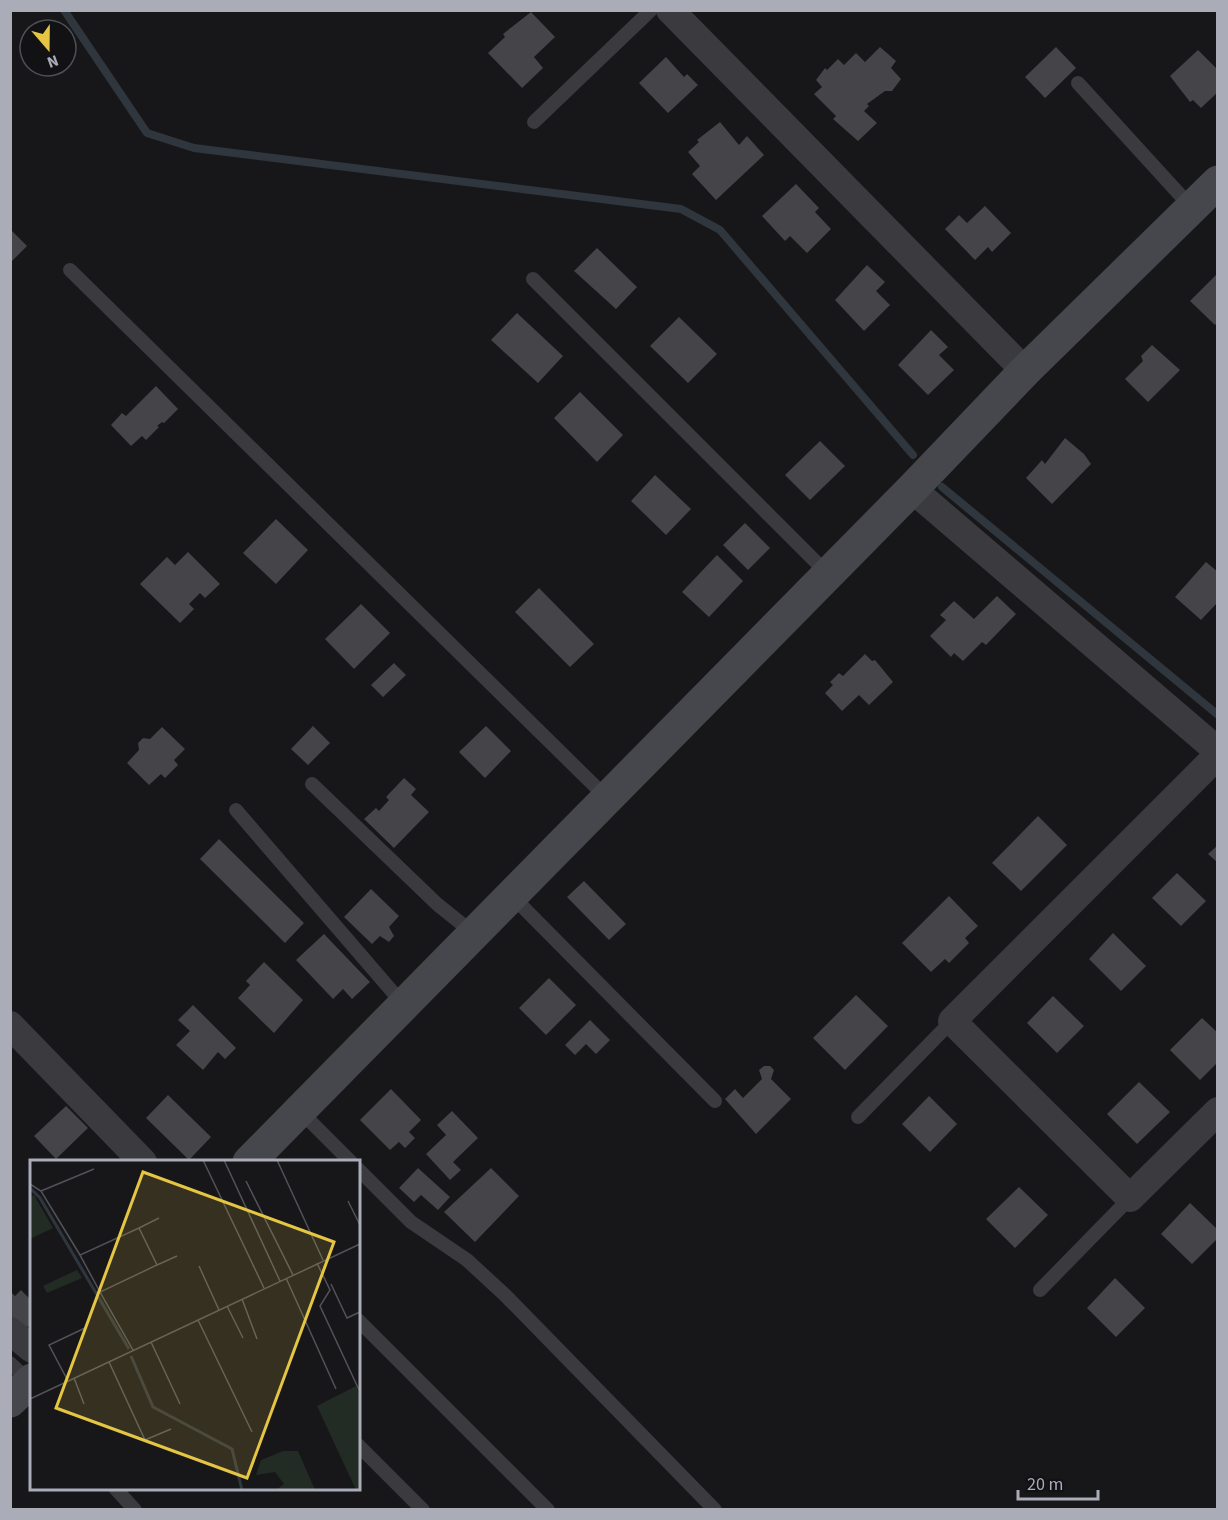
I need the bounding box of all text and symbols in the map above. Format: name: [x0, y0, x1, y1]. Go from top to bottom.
north arrow: [18, 18, 78, 78]
text: N: [44, 49, 62, 73]
inset map: [30, 1160, 360, 1490]
scale bar: [1018, 1463, 1098, 1501]
text: 20 m: [1027, 1472, 1063, 1497]

